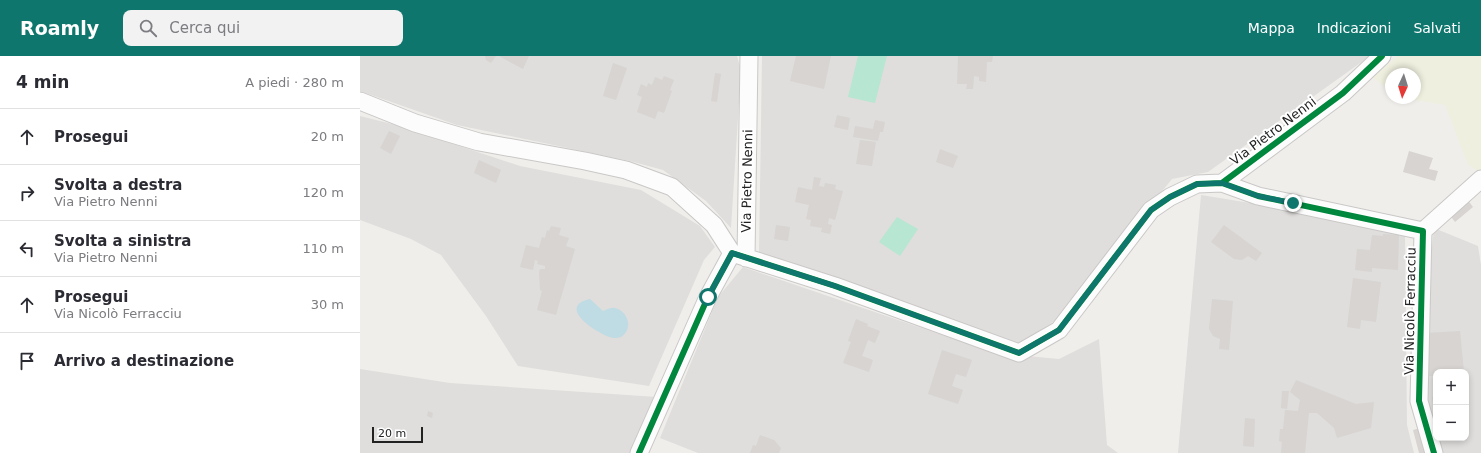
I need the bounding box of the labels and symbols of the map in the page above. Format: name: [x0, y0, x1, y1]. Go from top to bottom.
north arrow: [1385, 68, 1421, 104]
street label: Via Pietro Nenni: [1227, 94, 1319, 168]
street label: Via Pietro Nenni: [739, 129, 755, 233]
route end: [1284, 194, 1302, 212]
street label: Via Nicolò Ferracciu: [1401, 247, 1419, 375]
route start: [699, 288, 717, 306]
scale bar: [372, 425, 423, 444]

